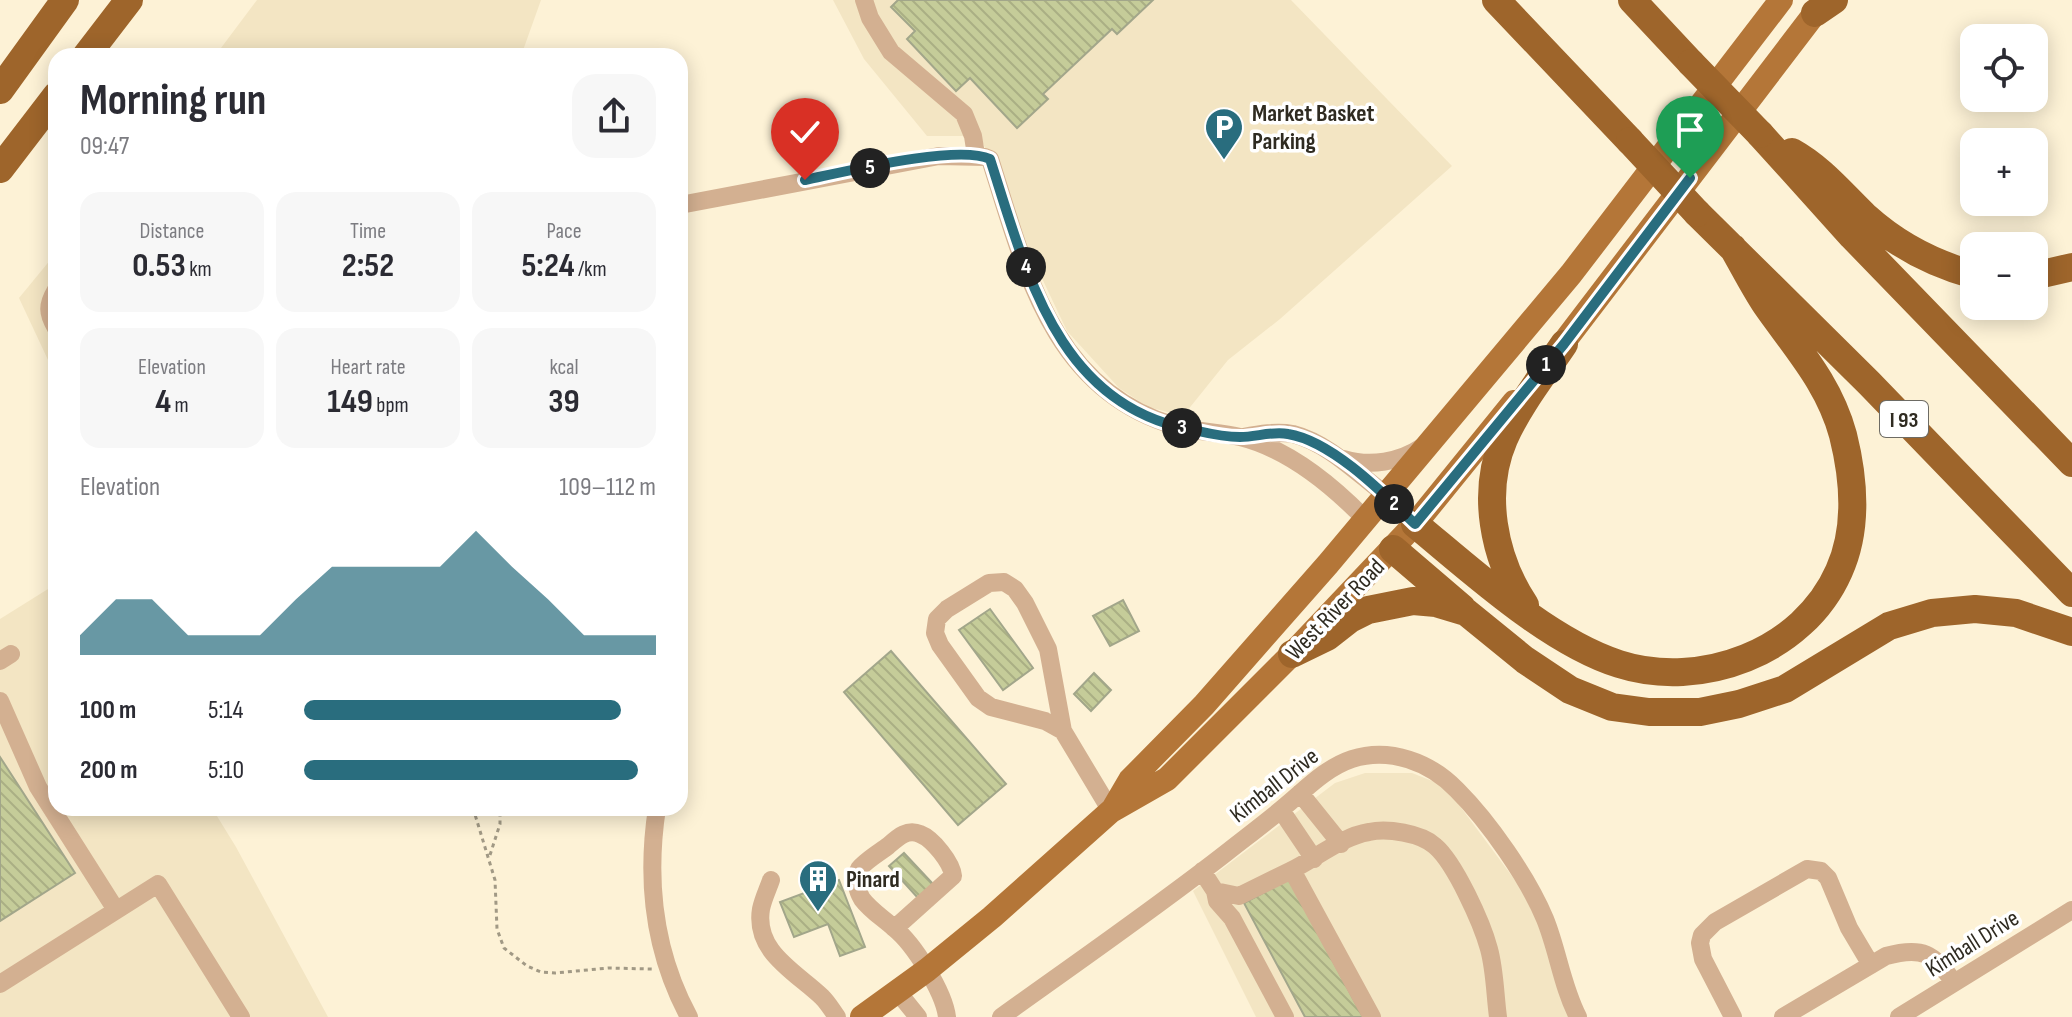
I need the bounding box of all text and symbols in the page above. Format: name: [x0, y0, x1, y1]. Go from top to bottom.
map controls: [1960, 24, 2048, 320]
button: locate: [1960, 24, 2048, 112]
text: Morning run: [80, 74, 266, 127]
button: share: [572, 74, 656, 158]
pin: [1656, 96, 1724, 178]
pin: [771, 98, 839, 180]
place label: Market Basket Parking: [1252, 99, 1374, 156]
parking icon: Market Basket Parking: [1203, 106, 1245, 161]
icon: arrive: [1668, 108, 1712, 152]
icon: check: [783, 110, 827, 154]
button: +: [1960, 128, 2048, 216]
text: 09:47: [80, 131, 129, 162]
pin: 5: [850, 148, 890, 188]
text: 5: [865, 154, 875, 181]
text: Distance: [140, 218, 204, 245]
text: Time: [350, 218, 386, 245]
text: Pace: [546, 218, 582, 245]
button: −: [1960, 232, 2048, 320]
text: 0.53: [132, 245, 186, 286]
text: 2:52: [342, 245, 394, 286]
text: 5:24: [521, 245, 574, 286]
pin: 4: [1006, 247, 1046, 287]
text: 4: [1021, 253, 1031, 280]
text: km: [186, 256, 212, 283]
text: /km: [574, 256, 607, 283]
pin: 1: [1526, 345, 1566, 385]
text: 1: [1542, 351, 1550, 378]
text: Elevation: [138, 354, 206, 381]
text: Heart rate: [330, 354, 406, 381]
text: kcal: [549, 354, 579, 381]
text: 4: [155, 381, 171, 422]
text: 149: [327, 381, 373, 422]
text: 39: [548, 381, 580, 422]
text: m: [171, 392, 189, 419]
text: bpm: [373, 392, 409, 419]
road number: I 93: [1880, 401, 1928, 437]
pin: 3: [1162, 408, 1202, 448]
text: 3: [1177, 414, 1187, 441]
text: Elevation: [80, 472, 160, 503]
text: 109–112 m: [559, 472, 656, 503]
pin: 2: [1374, 484, 1414, 524]
text: 2: [1389, 490, 1399, 517]
street label: West River Road: [1280, 553, 1391, 666]
text: 100 m: [80, 695, 136, 726]
text: 5:14: [208, 695, 243, 726]
street label: Kimball Drive: [1224, 742, 1324, 829]
text: 200 m: [80, 755, 137, 786]
text: 5:10: [208, 755, 244, 786]
building icon: Pinard: [797, 858, 839, 913]
place label: Pinard: [846, 865, 900, 894]
street label: Kimball Drive: [1920, 903, 2024, 983]

